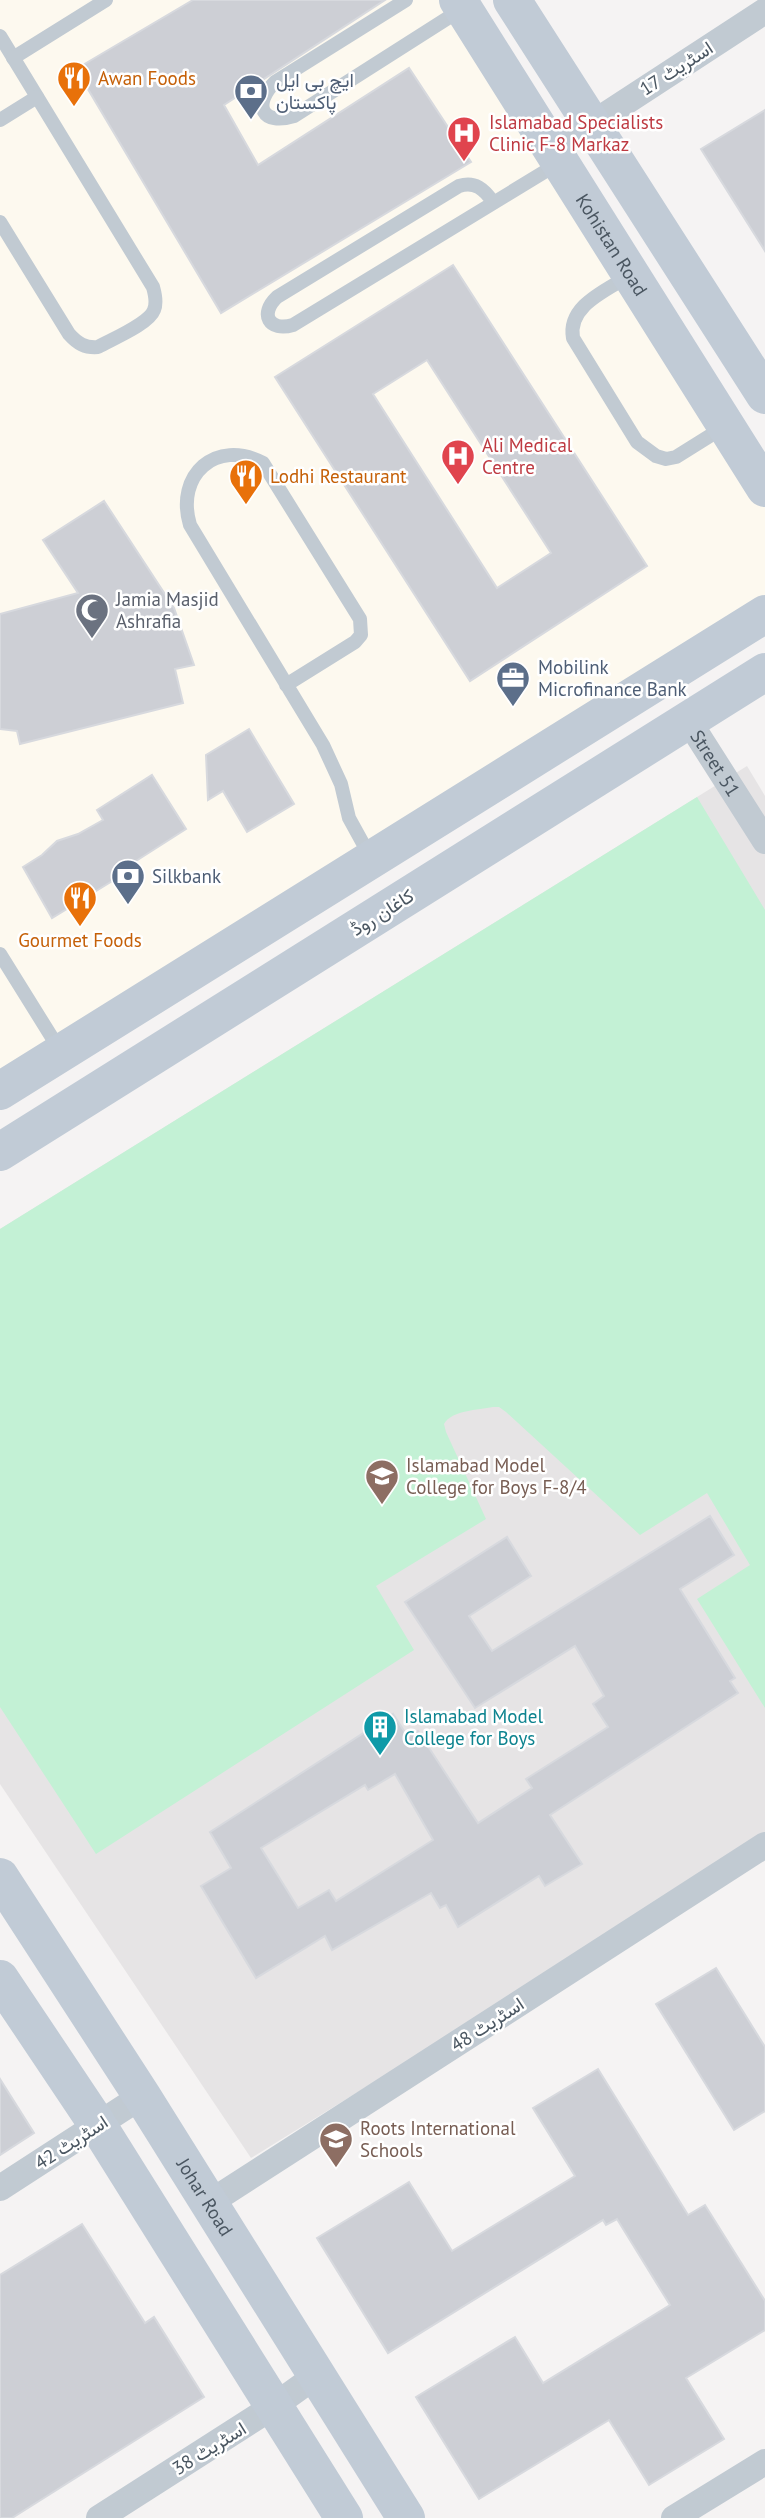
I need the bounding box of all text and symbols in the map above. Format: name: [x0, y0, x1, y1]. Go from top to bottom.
street label: اسٹریٹ 17: [635, 35, 717, 101]
restaurant icon: Awan Foods: [55, 59, 93, 108]
place label: Awan Foods: [98, 66, 196, 90]
place label: ایچ بی ایل پاکستان: [276, 68, 354, 116]
bank icon: ایچ بی ایل پاکستان: [232, 72, 270, 121]
place label: Islamabad Specialists Clinic F-8 Markaz: [489, 110, 663, 156]
hospital icon: Islamabad Specialists Clinic F-8 Markaz: [445, 114, 483, 163]
street label: Kohistan Road: [571, 189, 653, 300]
place label: Ali Medical Centre: [482, 433, 573, 479]
hospital icon: Ali Medical Centre: [439, 437, 477, 486]
restaurant icon: Lodhi Restaurant: [227, 457, 265, 506]
place label: Lodhi Restaurant: [270, 464, 407, 488]
place label: Jamia Masjid Ashrafia: [115, 587, 219, 633]
mosque icon: Jamia Masjid Ashrafia: [73, 591, 111, 640]
place label: Mobilink Microfinance Bank: [538, 655, 687, 701]
office icon: Mobilink Microfinance Bank: [494, 659, 532, 708]
street label: Street 51: [685, 725, 745, 801]
bank icon: Silkbank: [109, 857, 147, 906]
place label: Silkbank: [152, 864, 221, 888]
restaurant icon: Gourmet Foods: [61, 879, 99, 928]
street label: کاغان روڈ: [346, 883, 418, 941]
place label: Gourmet Foods: [18, 928, 142, 952]
place label: Islamabad Model College for Boys F-8/4: [406, 1453, 586, 1499]
school or university icon: Islamabad Model College for Boys F-8/4: [363, 1457, 401, 1506]
place label: Islamabad Model College for Boys: [404, 1704, 543, 1750]
building icon: Islamabad Model College for Boys: [361, 1708, 399, 1757]
street label: اسٹریٹ 48: [446, 1991, 528, 2057]
street label: اسٹریٹ 42: [30, 2109, 112, 2175]
place label: Roots International Schools: [360, 2116, 516, 2162]
school or university icon: Roots International Schools: [317, 2120, 355, 2169]
street label: Johar Road: [171, 2153, 238, 2240]
street label: اسٹریٹ 38: [168, 2416, 250, 2480]

